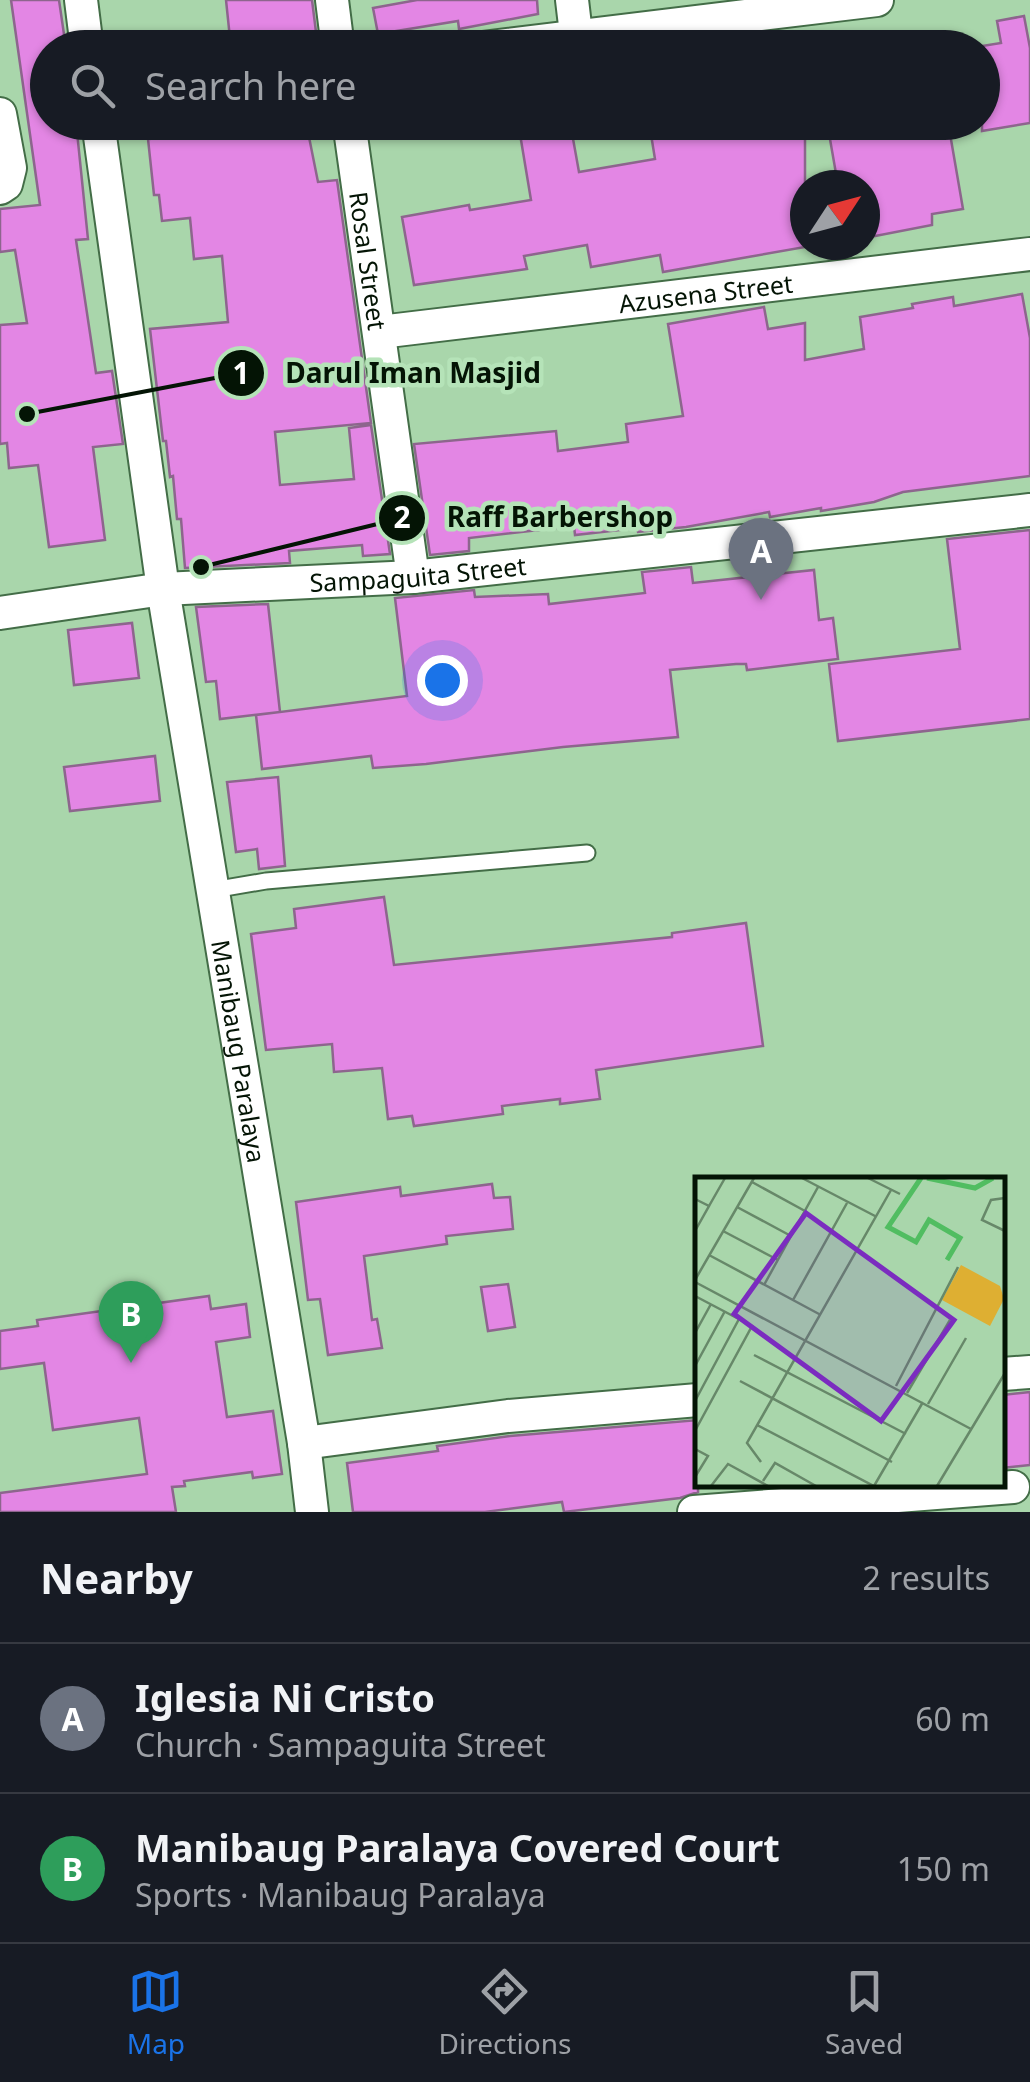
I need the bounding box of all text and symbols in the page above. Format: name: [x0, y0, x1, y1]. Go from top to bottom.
search box: [30, 30, 1000, 140]
icon: search: [65, 58, 120, 113]
text: Search here: [145, 59, 356, 111]
north arrow: [790, 170, 880, 260]
street label: Rosal Street: [342, 189, 395, 332]
street label: Azusena Street: [617, 266, 795, 320]
callout: Darul Iman Masjid: [216, 344, 561, 402]
text: 1: [232, 352, 250, 393]
text: Darul Iman Masjid: [285, 353, 541, 391]
callout: Raff Barbershop: [377, 489, 693, 547]
text: 2: [393, 496, 411, 537]
text: Raff Barbershop: [447, 497, 673, 535]
pin: A: [728, 518, 794, 600]
street label: Sampaguita Street: [309, 548, 528, 599]
your location: [417, 655, 468, 706]
street label: Manibaug Paralaya: [204, 937, 274, 1165]
inset map: [695, 1177, 1005, 1487]
pin: B: [98, 1280, 164, 1363]
text: Nearby: [40, 1549, 193, 1606]
text: 2 results: [863, 1556, 990, 1599]
text: Iglesia Ni Cristo: [135, 1671, 435, 1723]
text: A: [61, 1697, 84, 1740]
text: 60 m: [915, 1697, 990, 1740]
text: Church · Sampaguita Street: [135, 1723, 546, 1766]
text: Manibaug Paralaya Covered Court: [135, 1821, 780, 1873]
text: B: [62, 1847, 83, 1890]
text: 150 m: [897, 1847, 990, 1890]
text: Sports · Manibaug Paralaya: [135, 1873, 546, 1916]
tab: Map: [127, 1964, 185, 2062]
tab: Directions: [439, 1964, 571, 2062]
tab: Saved: [825, 1964, 903, 2062]

